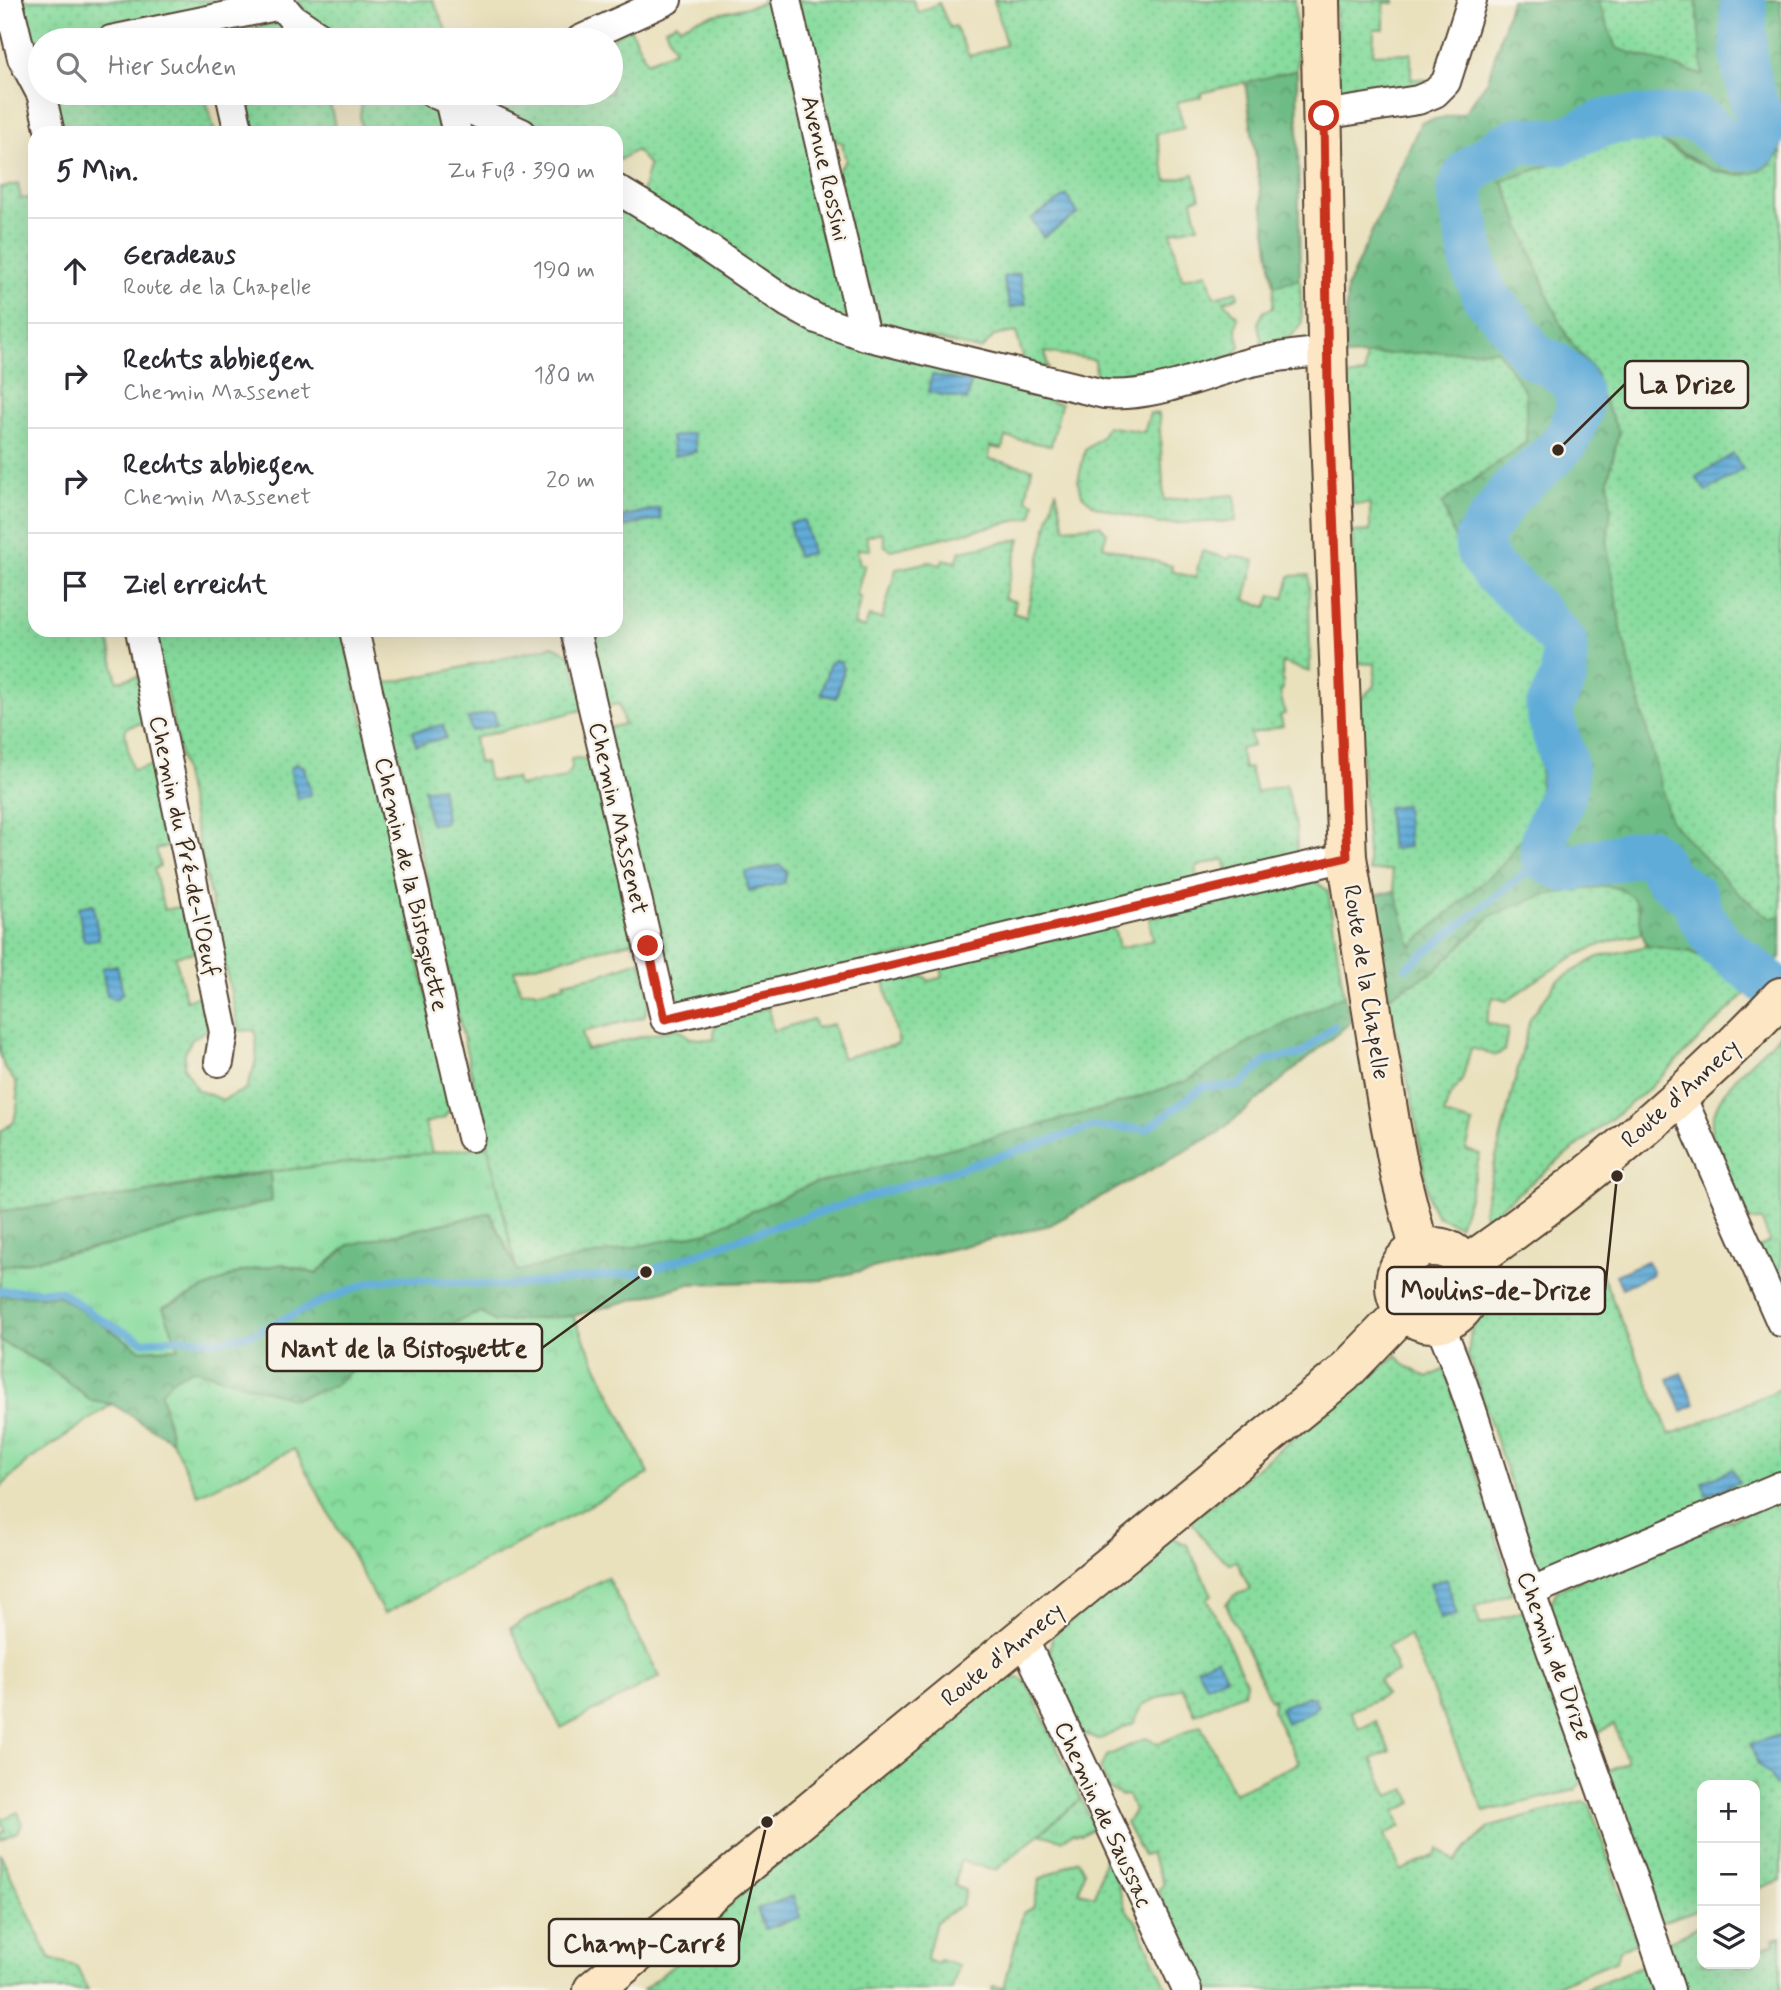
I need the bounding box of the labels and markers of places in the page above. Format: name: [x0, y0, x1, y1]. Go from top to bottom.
callout: La Drize: [1625, 361, 1748, 408]
callout: Moulins-de-Drize: [1387, 1267, 1605, 1314]
callout: Nant de la Bistoquette: [267, 1324, 542, 1371]
callout: Champ-Carré: [549, 1919, 739, 1966]

